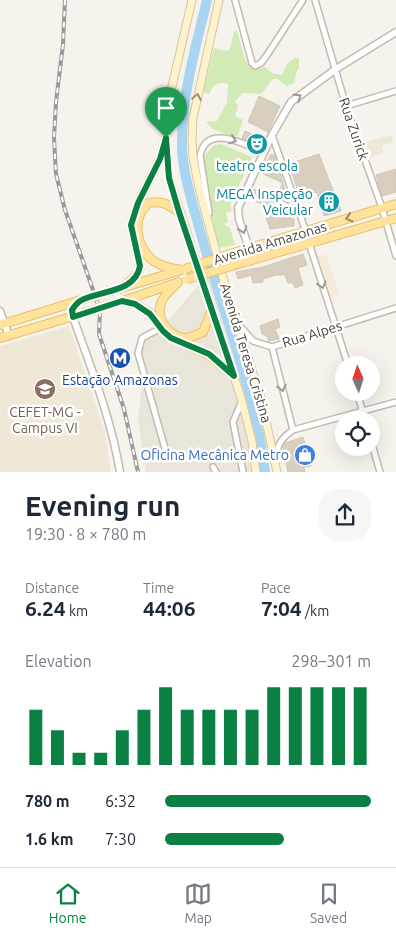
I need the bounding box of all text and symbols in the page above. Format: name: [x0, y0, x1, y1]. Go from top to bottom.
pin: [145, 87, 187, 138]
one-way arrow: [191, 93, 201, 102]
icon: arrive: [152, 94, 180, 122]
one-way arrow: [293, 94, 302, 103]
street label: Rua Zurick: [336, 96, 372, 162]
theatre icon: teatro escola: [245, 132, 269, 156]
one-way arrow: [229, 134, 237, 144]
place label: teatro escola: [216, 158, 298, 174]
place label: MEGA Inspeção Veicular: [216, 186, 314, 218]
building icon: MEGA Inspeção Veicular: [317, 190, 341, 214]
one-way arrow: [346, 213, 354, 223]
street label: Avenida Amazonas: [211, 218, 329, 268]
one-way arrow: [237, 225, 247, 234]
one-way arrow: [317, 280, 327, 288]
street label: Avenida Teresa Cristina: [217, 281, 275, 425]
street label: Rua Alpes: [280, 317, 344, 351]
metro station icon: Estação Amazonas: [108, 346, 132, 370]
north arrow: [335, 356, 380, 401]
map controls: [335, 356, 380, 456]
place label: Estação Amazonas: [62, 372, 178, 388]
school or university icon: CEFET-MG - Campus VI: [33, 377, 57, 401]
one-way arrow: [277, 384, 287, 392]
place label: CEFET-MG - Campus VI: [9, 404, 81, 436]
button: locate: [335, 411, 380, 456]
shop icon: Oficina Mecânica Metro: [293, 443, 317, 467]
place label: Oficina Mecânica Metro: [140, 447, 289, 463]
button: share: [319, 489, 371, 541]
text: Evening run: [25, 490, 180, 521]
text: 19:30 · 8 × 780 m: [25, 525, 146, 543]
text: Distance: [25, 580, 79, 596]
text: Time: [143, 580, 174, 596]
text: Pace: [261, 580, 291, 596]
text: 6.24: [25, 596, 66, 620]
text: 44:06: [143, 596, 196, 620]
text: 7:04: [261, 596, 302, 620]
text: km: [66, 603, 88, 619]
text: /km: [302, 603, 329, 619]
text: Elevation: [25, 652, 92, 670]
text: 298–301 m: [291, 652, 371, 670]
text: 780 m: [25, 792, 70, 810]
text: 6:32: [105, 792, 136, 810]
text: 1.6 km: [25, 830, 74, 848]
text: 7:30: [105, 830, 136, 848]
tab: Home: [49, 880, 87, 926]
tab: Map: [184, 880, 212, 926]
tab: Saved: [310, 880, 347, 926]

